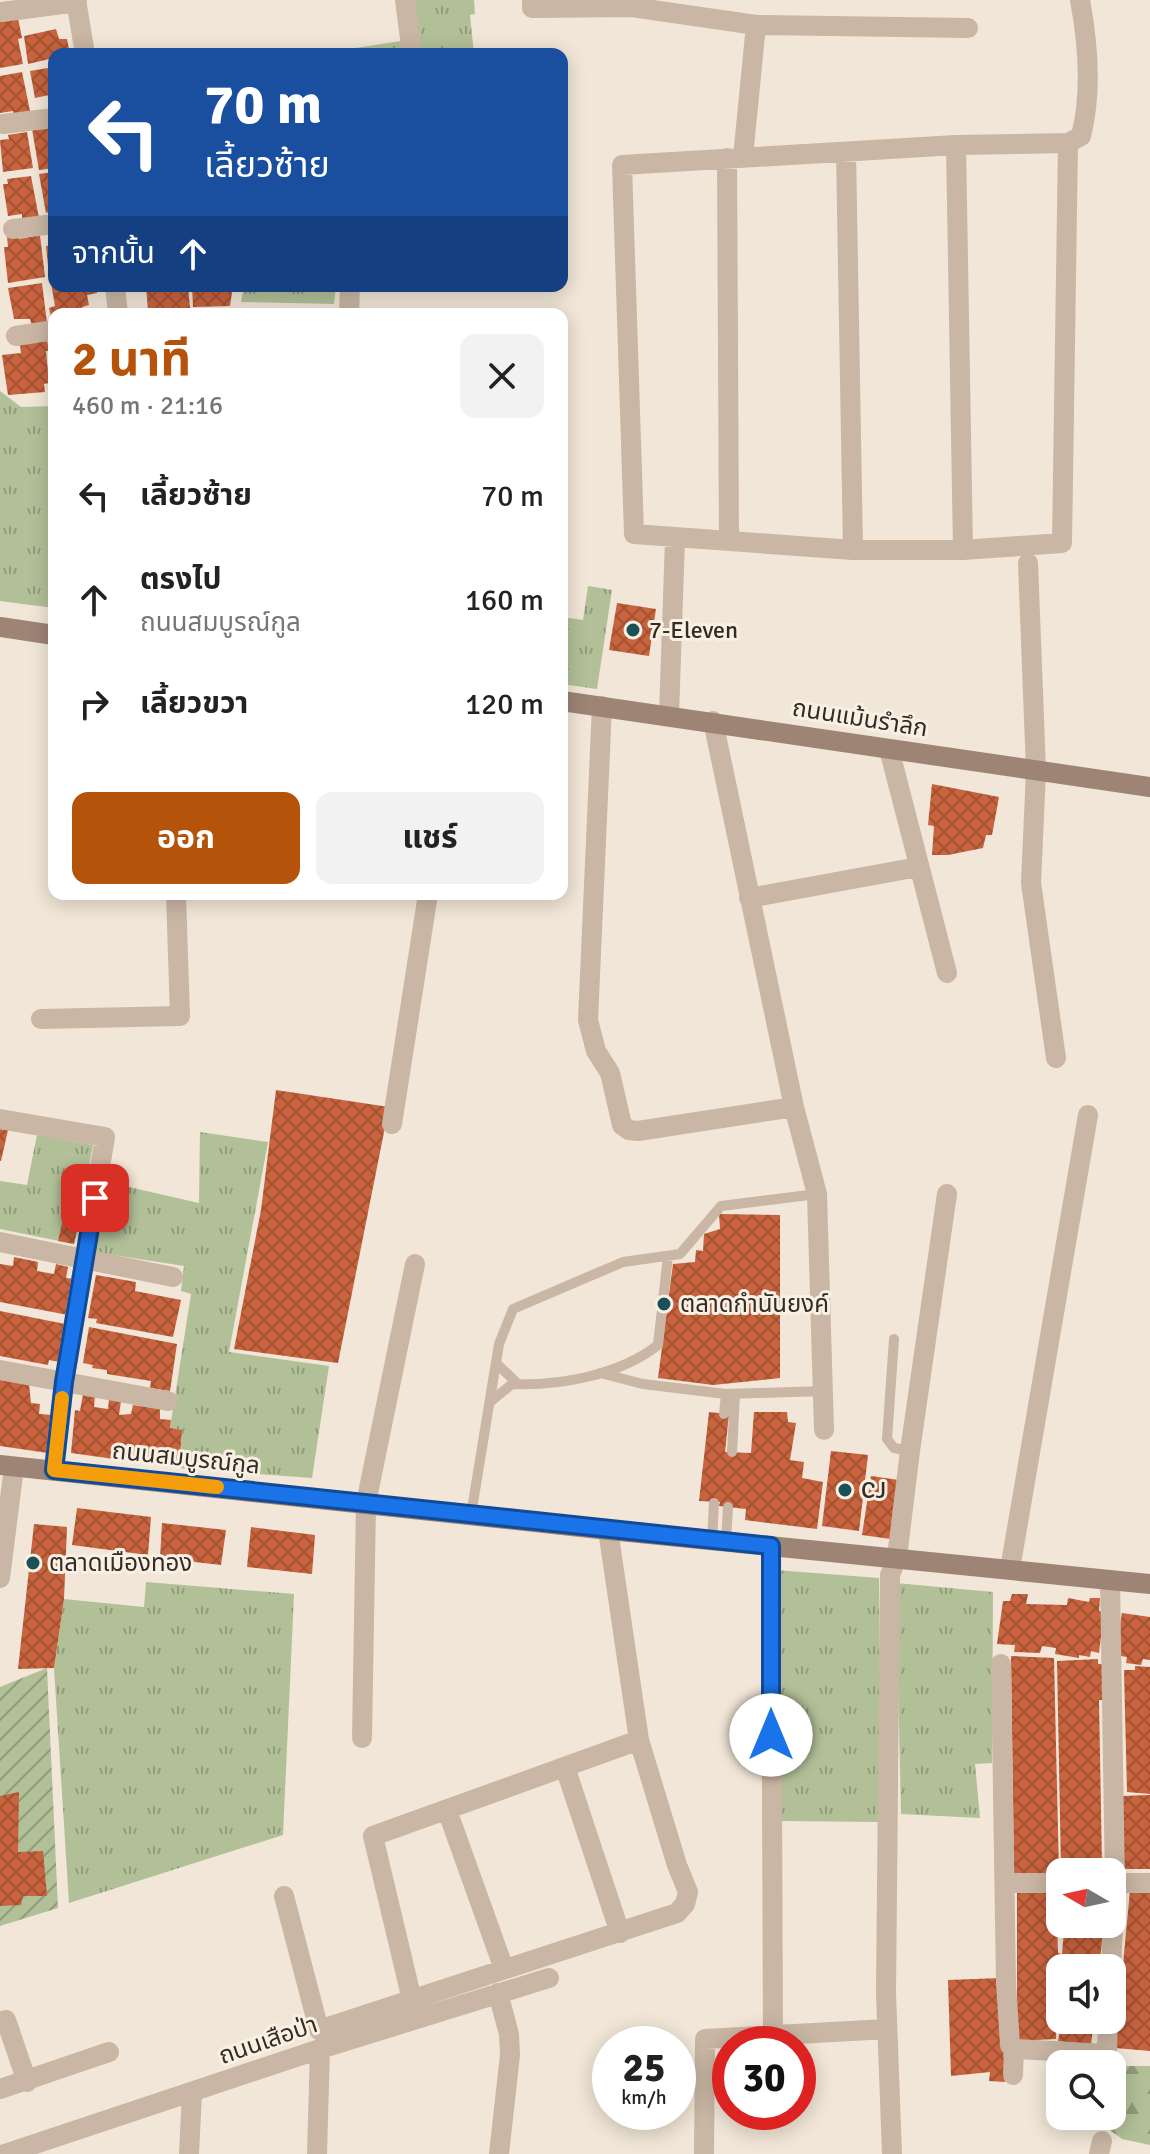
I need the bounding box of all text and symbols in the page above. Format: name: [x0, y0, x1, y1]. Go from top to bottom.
text: 70 m: [204, 70, 322, 139]
icon: left: [72, 80, 176, 184]
text: เลี้ยวซ้าย: [204, 143, 330, 188]
icon: ahead: [171, 232, 215, 276]
text: จากนั้น: [72, 235, 155, 272]
text: 2 นาที: [72, 330, 191, 389]
button: close: [460, 334, 544, 418]
text: 460 m · 21:16: [72, 390, 223, 422]
icon: left: [72, 474, 116, 518]
text: เลี้ยวซ้าย: [140, 477, 252, 514]
text: 70 m: [481, 478, 544, 515]
text: ตรงไป: [140, 561, 222, 598]
icon: ahead: [72, 578, 116, 622]
text: 160 m: [465, 582, 544, 619]
text: ถนนสมบูรณ์กูล: [140, 607, 301, 639]
place label: 7-Eleven: [649, 615, 738, 645]
marker: 7-Eleven: [624, 621, 642, 639]
icon: right: [72, 682, 116, 726]
text: เลี้ยวขวา: [140, 685, 248, 722]
text: 120 m: [465, 686, 544, 723]
street label: ถนนแม้นรำลึก: [790, 693, 930, 743]
button: ออก: [72, 792, 300, 884]
button: แชร์: [316, 792, 544, 884]
pin: [61, 1164, 129, 1232]
icon: arrive: [73, 1176, 117, 1220]
place label: ตลาดกำนันยงค์: [680, 1289, 829, 1319]
marker: ตลาดกำนันยงค์: [655, 1295, 673, 1313]
street label: ถนนสมบูรณ์กูล: [111, 1435, 261, 1481]
place label: CJ: [861, 1475, 886, 1505]
marker: CJ: [836, 1481, 854, 1499]
place label: ตลาดเมืองทอง: [49, 1548, 192, 1578]
marker: ตลาดเมืองทอง: [24, 1554, 42, 1572]
position arrow: [729, 1693, 813, 1777]
north arrow: [1046, 1858, 1126, 1938]
map controls: [1046, 1858, 1126, 2130]
button: sound: [1046, 1954, 1126, 2034]
street label: ถนนเสือป่า: [215, 2009, 321, 2071]
speed limit sign: 30: [712, 2026, 816, 2130]
text: 25: [622, 2043, 666, 2093]
button: search: [1046, 2050, 1126, 2130]
text: km/h: [621, 2085, 667, 2110]

